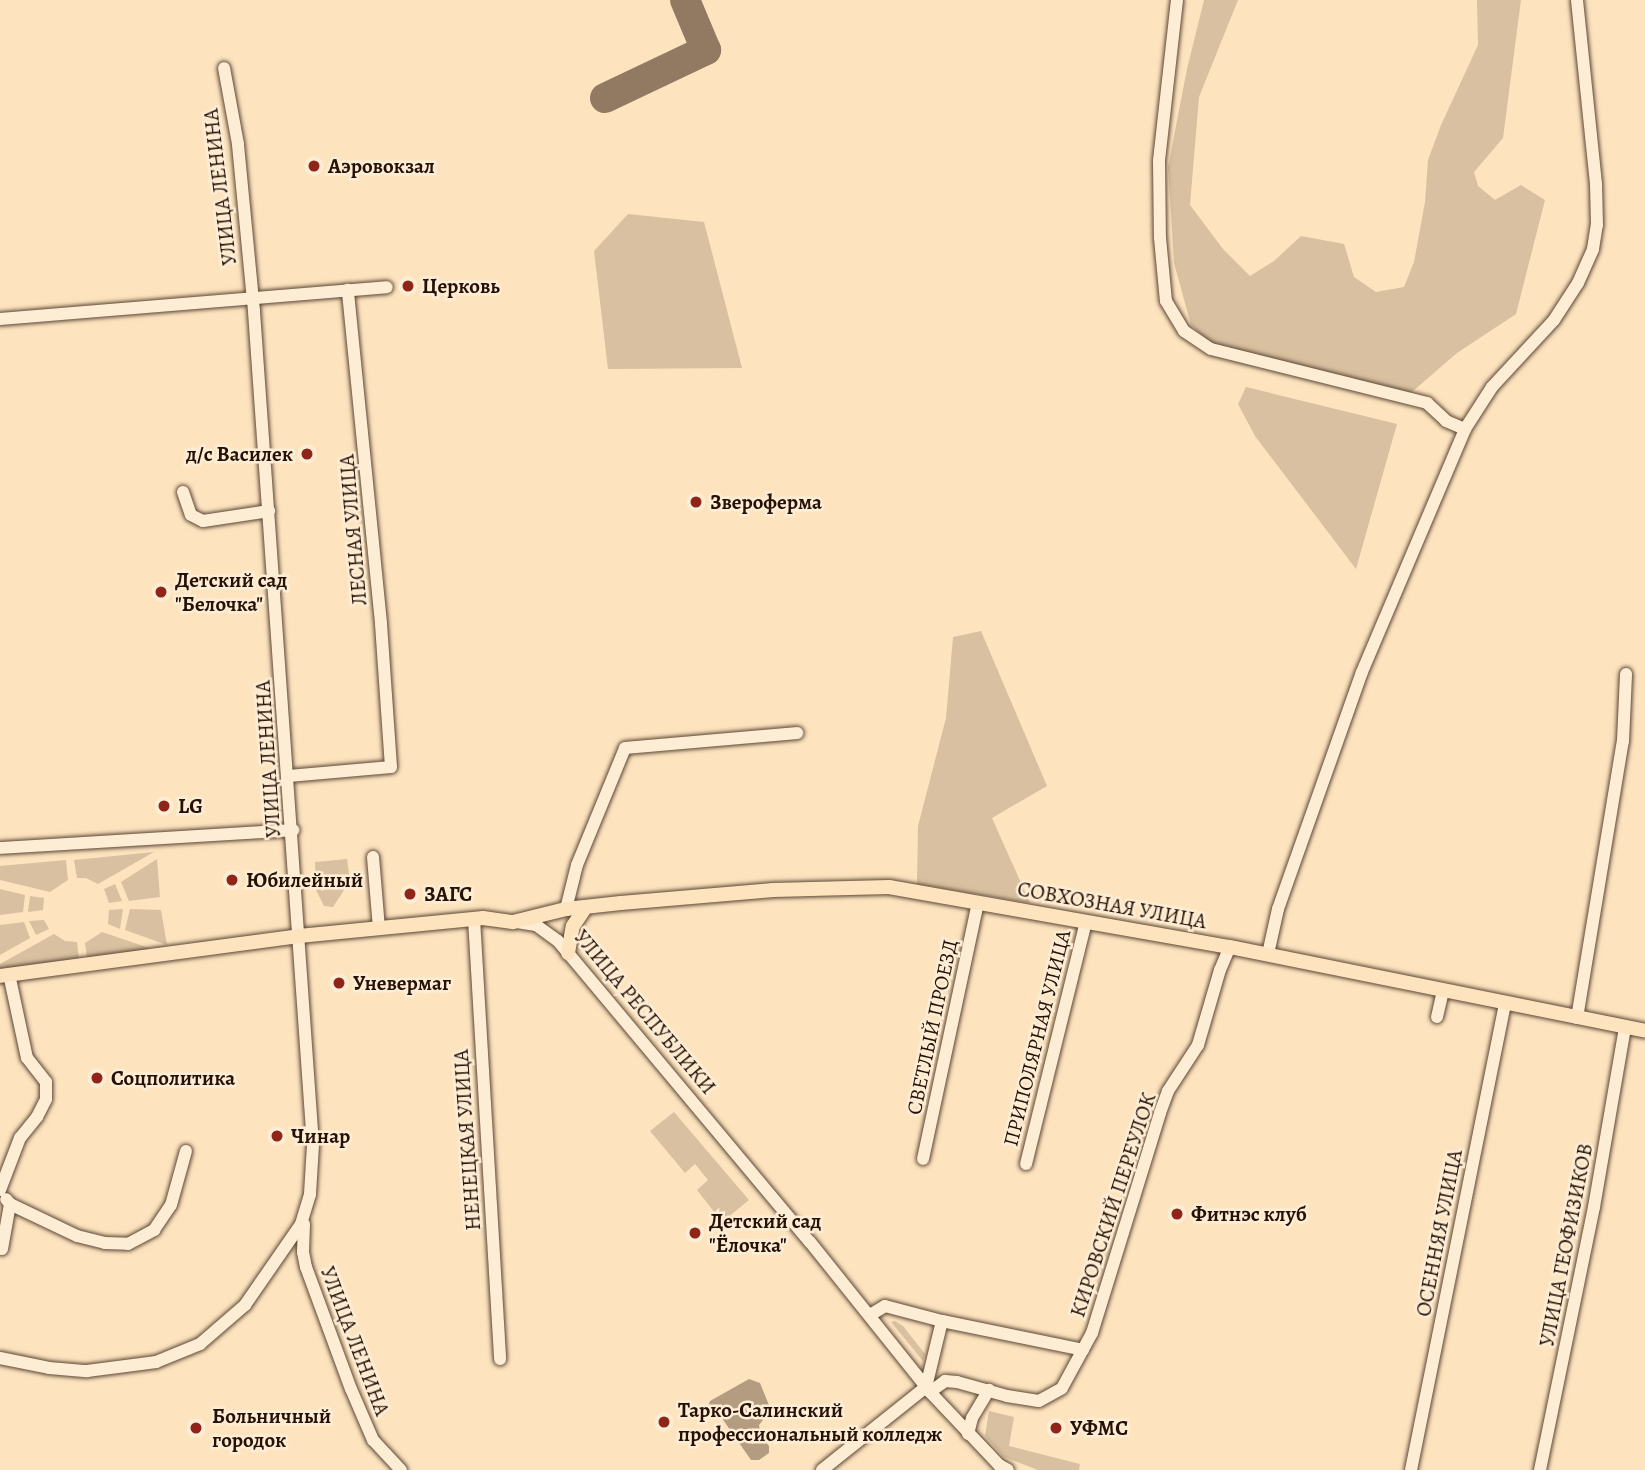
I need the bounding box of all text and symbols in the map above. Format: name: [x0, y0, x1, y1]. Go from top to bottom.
street label: УЛИЦА ЛЕНИНА: [198, 107, 242, 267]
place label: Аэровокзал: [328, 153, 435, 179]
marker: Аэровокзал: [306, 158, 322, 174]
place label: Церковь: [422, 273, 500, 299]
marker: Церковь: [400, 278, 416, 294]
place label: д/с Василек: [186, 441, 293, 467]
marker: д/с Василек: [299, 446, 315, 462]
street label: ЛЕСНАЯ УЛИЦА: [334, 453, 372, 607]
place label: Звероферма: [710, 489, 822, 515]
marker: Звероферма: [688, 494, 704, 510]
place label: Детский сад "Белочка": [175, 567, 287, 617]
marker: Детский сад "Белочка": [153, 584, 169, 600]
street label: УЛИЦА ЛЕНИНА: [250, 679, 286, 839]
place label: LG: [178, 793, 203, 819]
marker: LG: [156, 798, 172, 814]
place label: Юбилейный: [246, 867, 363, 893]
marker: Юбилейный: [224, 872, 240, 888]
street label: СОВХОЗНАЯ УЛИЦА: [1016, 876, 1208, 934]
place label: ЗАГС: [424, 881, 472, 907]
marker: ЗАГС: [402, 886, 418, 902]
street label: УЛИЦА РЕСПУБЛИКИ: [569, 925, 721, 1099]
street label: ПРИПОЛЯРНАЯ УЛИЦА: [998, 927, 1076, 1149]
street label: СВЕТЛЫЙ ПРОЕЗД: [901, 937, 963, 1117]
place label: Уневермаг: [353, 970, 451, 996]
marker: Уневермаг: [331, 975, 347, 991]
street label: НЕНЕЦКАЯ УЛИЦА: [448, 1048, 486, 1232]
place label: Соцполитика: [111, 1065, 235, 1091]
marker: Соцполитика: [89, 1070, 105, 1086]
street label: КИРОВСКИЙ ПЕРЕУЛОК: [1065, 1090, 1161, 1320]
place label: Чинар: [291, 1123, 350, 1149]
marker: Чинар: [269, 1128, 285, 1144]
street label: УЛИЦА ГЕОФИЗИКОВ: [1534, 1141, 1598, 1349]
street label: ОСЕННЯЯ УЛИЦА: [1410, 1147, 1468, 1319]
place label: Фитнэс клуб: [1191, 1201, 1307, 1227]
marker: Фитнэс клуб: [1169, 1206, 1185, 1222]
place label: Детский сад "Ёлочка": [709, 1208, 821, 1258]
marker: Детский сад "Ёлочка": [687, 1225, 703, 1241]
street label: УЛИЦА ЛЕНИНА: [315, 1263, 395, 1419]
place label: Тарко-Салинский профессиональный колледж: [678, 1397, 942, 1447]
place label: Больничный городок: [212, 1403, 331, 1453]
marker: Тарко-Салинский профессиональный колледж: [656, 1414, 672, 1430]
place label: УФМС: [1070, 1415, 1128, 1441]
marker: Больничный городок: [186, 1418, 206, 1438]
marker: УФМС: [1048, 1420, 1064, 1436]

